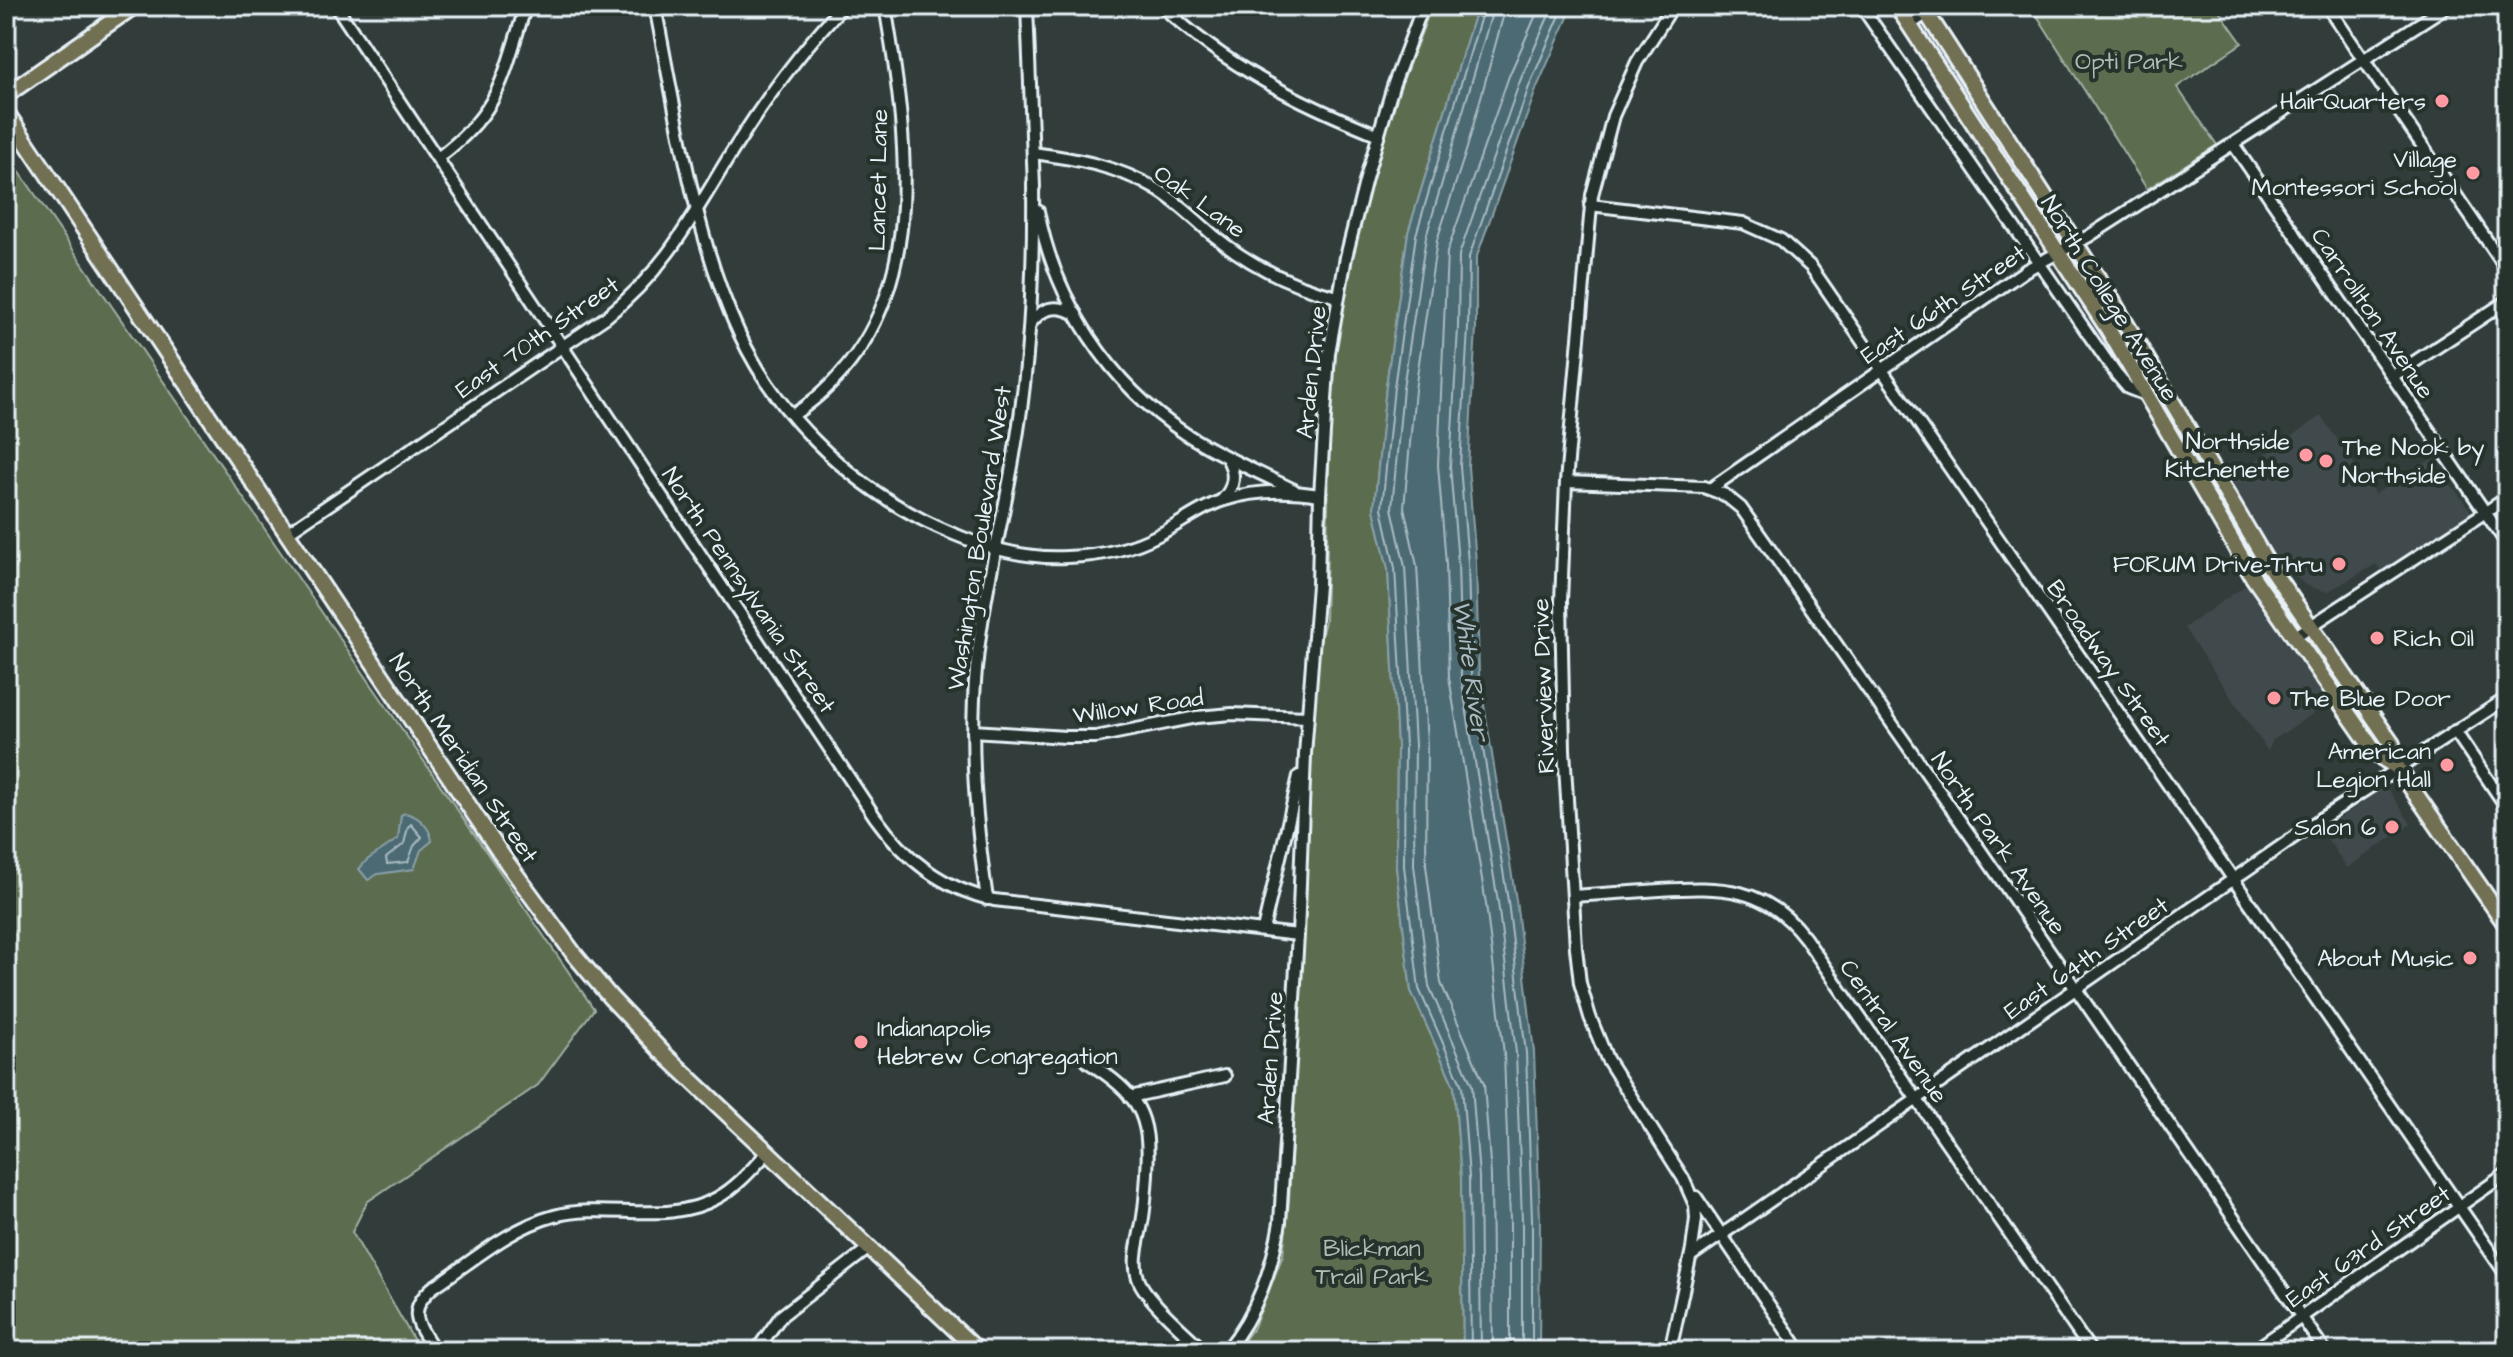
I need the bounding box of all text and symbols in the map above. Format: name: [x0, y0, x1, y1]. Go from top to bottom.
park label: Opti Park: [2075, 45, 2183, 79]
place label: HairQuarters: [2280, 85, 2426, 119]
marker: HairQuarters: [2433, 92, 2451, 110]
street label: Lancet Lane: [861, 109, 897, 251]
place label: Village Montessori School: [2252, 143, 2457, 205]
street label: Oak Lane: [1146, 157, 1252, 247]
marker: Village Montessori School: [2464, 164, 2482, 182]
street label: North College Avenue: [2031, 189, 2186, 409]
street label: Carrollton Avenue: [2302, 221, 2442, 406]
street label: East 66th Street: [1854, 237, 2033, 373]
street label: East 70th Street: [449, 268, 627, 407]
street label: Arden Drive: [1288, 304, 1336, 440]
street label: Washington Boulevard West: [939, 383, 1022, 693]
place label: Northside Kitchenette: [2165, 425, 2290, 487]
place label: The Nook by Northside: [2342, 431, 2484, 493]
marker: Northside Kitchenette: [2297, 446, 2315, 464]
marker: The Nook by Northside: [2317, 452, 2335, 470]
street label: North Pennsylvania Street: [652, 461, 844, 721]
place label: FORUM Drive-Thru: [2113, 548, 2323, 582]
marker: FORUM Drive-Thru: [2330, 555, 2348, 573]
street label: Broadway Street: [2037, 573, 2179, 755]
water label: White River: [1443, 598, 1499, 745]
street label: Riverview Drive: [1524, 598, 1564, 774]
place label: Rich Oil: [2393, 622, 2474, 656]
marker: Rich Oil: [2368, 629, 2386, 647]
street label: North Meridian Street: [380, 647, 546, 870]
street label: Willow Road: [1071, 681, 1206, 733]
place label: The Blue Door: [2290, 682, 2451, 716]
marker: The Blue Door: [2265, 689, 2283, 707]
place label: American Legion Hall: [2316, 735, 2431, 798]
street label: North Park Avenue: [1922, 745, 2074, 942]
marker: American Legion Hall: [2438, 756, 2456, 774]
place label: Salon 6: [2294, 811, 2376, 845]
marker: Salon 6: [2383, 818, 2401, 836]
street label: East 64th Street: [1997, 889, 2176, 1028]
place label: About Music: [2317, 942, 2454, 976]
marker: About Music: [2461, 949, 2479, 967]
street label: Central Avenue: [1831, 953, 1955, 1110]
street label: Arden Drive: [1249, 990, 1293, 1126]
place label: Indianapolis Hebrew Congregation: [877, 1012, 1118, 1075]
marker: Indianapolis Hebrew Congregation: [852, 1033, 870, 1051]
street label: East 63rd Street: [2279, 1177, 2458, 1316]
park label: Blickman Trail Park: [1316, 1232, 1429, 1294]

